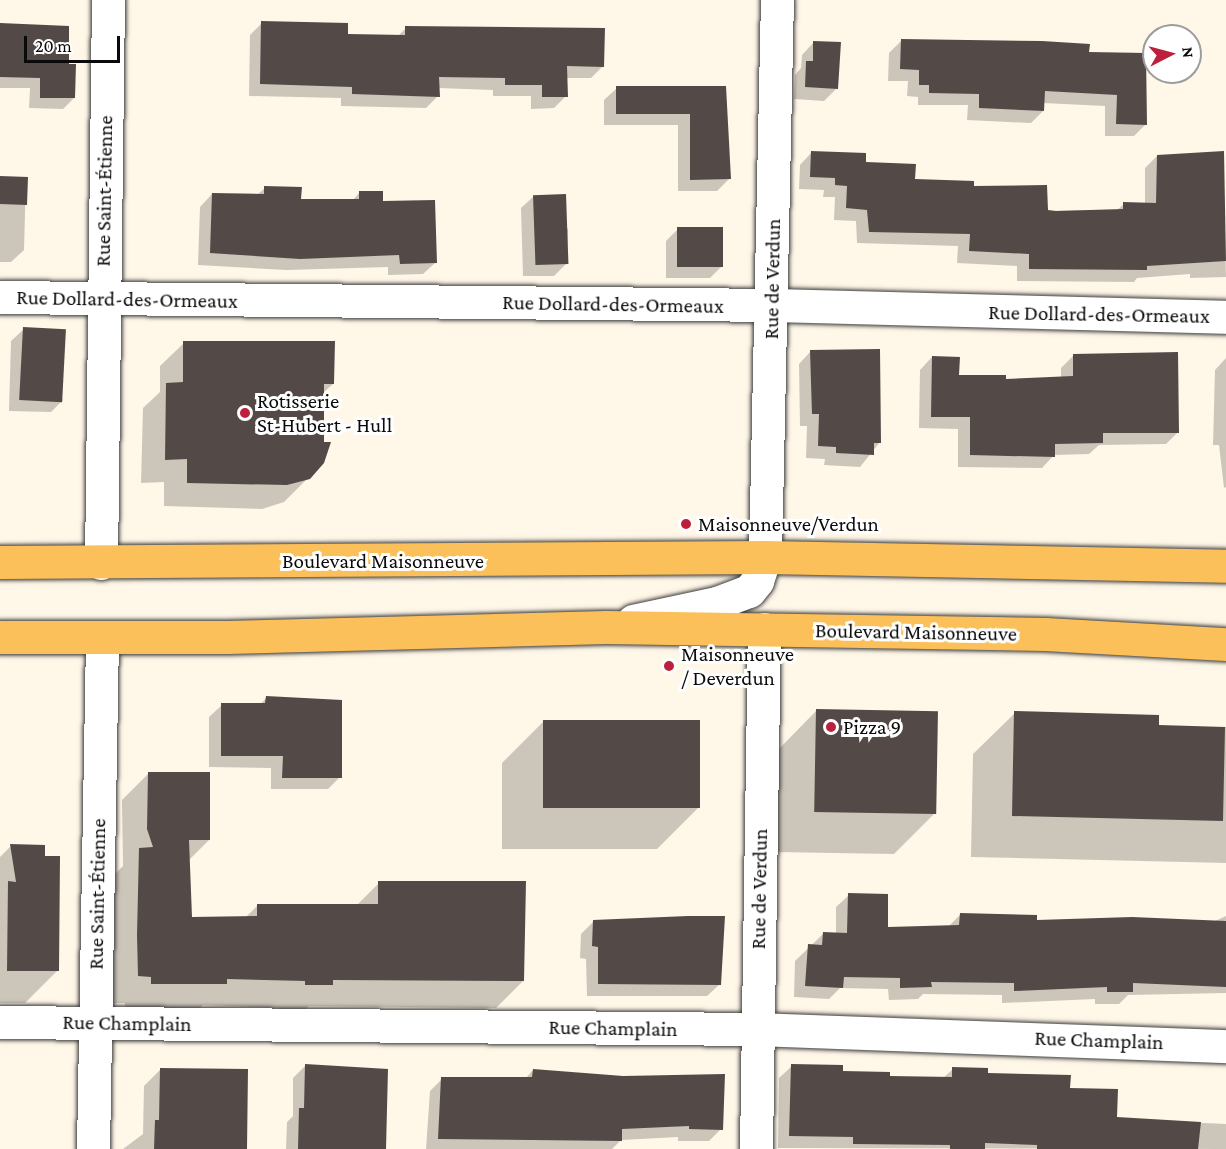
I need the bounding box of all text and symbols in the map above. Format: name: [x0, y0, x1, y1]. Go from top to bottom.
scale bar: [27, 24, 123, 62]
north arrow: [1142, 24, 1202, 84]
text: 20 m: [35, 36, 72, 56]
text: N: [1179, 46, 1197, 59]
street label: Rue Saint-Étienne: [90, 115, 118, 267]
street label: Rue de Verdun: [758, 218, 786, 340]
street label: Rue Dollard-des-Ormeaux: [16, 284, 238, 314]
street label: Rue Dollard-des-Ormeaux: [502, 289, 724, 319]
street label: Rue Dollard-des-Ormeaux: [988, 299, 1210, 329]
place label: Rotisserie St-Hubert - Hull: [257, 388, 392, 438]
marker: Rotisserie St-Hubert - Hull: [238, 406, 252, 420]
place label: Maisonneuve/Verdun: [698, 511, 879, 537]
marker: Maisonneuve/Verdun: [679, 517, 693, 531]
street label: Boulevard Maisonneuve: [282, 548, 484, 574]
street label: Boulevard Maisonneuve: [815, 618, 1017, 646]
place label: Maisonneuve / Deverdun: [681, 641, 794, 691]
marker: Maisonneuve / Deverdun: [662, 659, 676, 673]
place label: Pizza 9: [843, 714, 901, 740]
marker: Pizza 9: [824, 720, 838, 734]
street label: Rue Saint-Étienne: [83, 818, 111, 970]
street label: Rue de Verdun: [745, 828, 773, 950]
street label: Rue Champlain: [62, 1009, 192, 1037]
street label: Rue Champlain: [548, 1014, 678, 1042]
street label: Rue Champlain: [1034, 1025, 1164, 1055]

